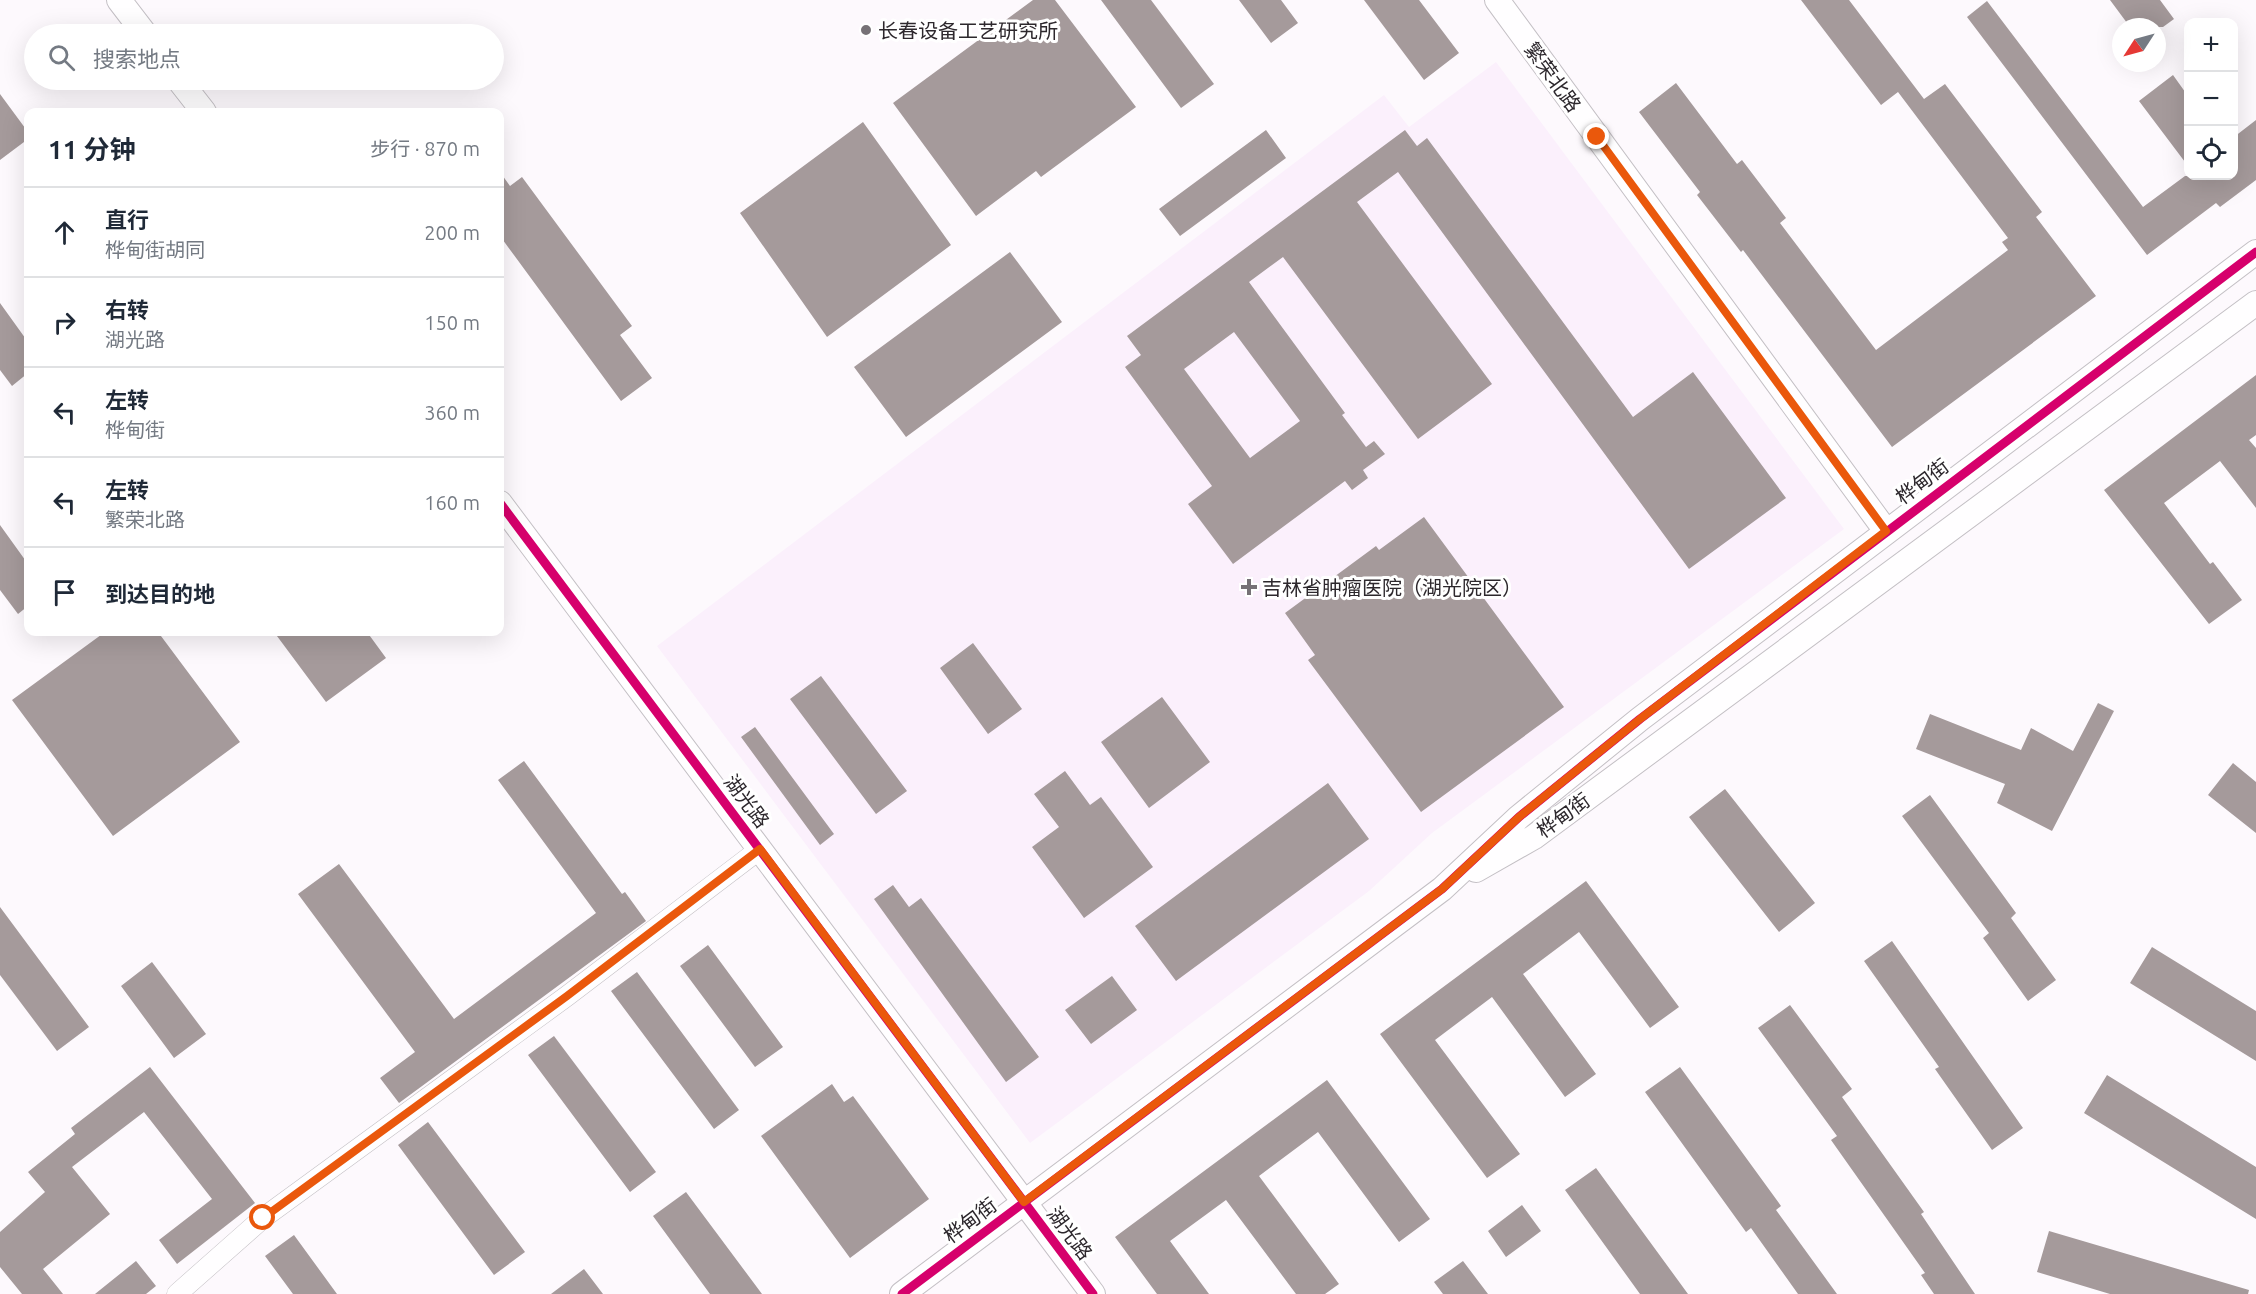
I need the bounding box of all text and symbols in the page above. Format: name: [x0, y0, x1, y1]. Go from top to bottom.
north arrow: [2112, 18, 2166, 72]
map controls: [2184, 18, 2238, 180]
button: +: [2184, 18, 2238, 72]
place label: 长春设备工艺研究所: [878, 19, 1058, 42]
marker: 长春设备工艺研究所: [859, 23, 873, 37]
search box: [24, 24, 504, 90]
street label: 繁荣北路: [1520, 38, 1586, 116]
icon: search: [45, 41, 78, 74]
text: 搜索地点: [93, 46, 181, 71]
button: −: [2184, 72, 2238, 126]
route end: [1583, 123, 1609, 149]
button: locate: [2184, 126, 2238, 180]
text: 11 分钟: [48, 135, 136, 164]
text: 步行 · 870 m: [370, 137, 480, 160]
text: 直行: [105, 207, 149, 232]
icon: ahead: [48, 216, 81, 249]
text: 200 m: [424, 221, 480, 244]
text: 桦甸街胡同: [105, 238, 205, 261]
text: 右转: [105, 297, 149, 322]
icon: right: [48, 306, 81, 339]
text: 150 m: [424, 311, 480, 334]
text: 湖光路: [105, 328, 165, 351]
text: 左转: [105, 387, 149, 412]
icon: left: [48, 396, 81, 429]
text: 360 m: [424, 401, 480, 424]
text: 桦甸街: [105, 418, 165, 441]
street label: 桦甸街: [1891, 454, 1953, 508]
text: 左转: [105, 477, 149, 502]
icon: left: [48, 486, 81, 519]
text: 160 m: [424, 491, 480, 514]
text: 繁荣北路: [105, 508, 185, 531]
icon: arrive: [48, 576, 81, 609]
place label: 吉林省肿瘤医院（湖光院区）: [1262, 576, 1522, 599]
marker: 吉林省肿瘤医院（湖光院区）: [1240, 578, 1258, 596]
text: 到达目的地: [105, 581, 215, 606]
street label: 湖光路: [720, 770, 774, 832]
street label: 桦甸街: [1532, 788, 1594, 842]
street label: 桦甸街: [939, 1193, 1001, 1247]
street label: 湖光路: [1043, 1202, 1097, 1264]
route start: [249, 1204, 275, 1230]

